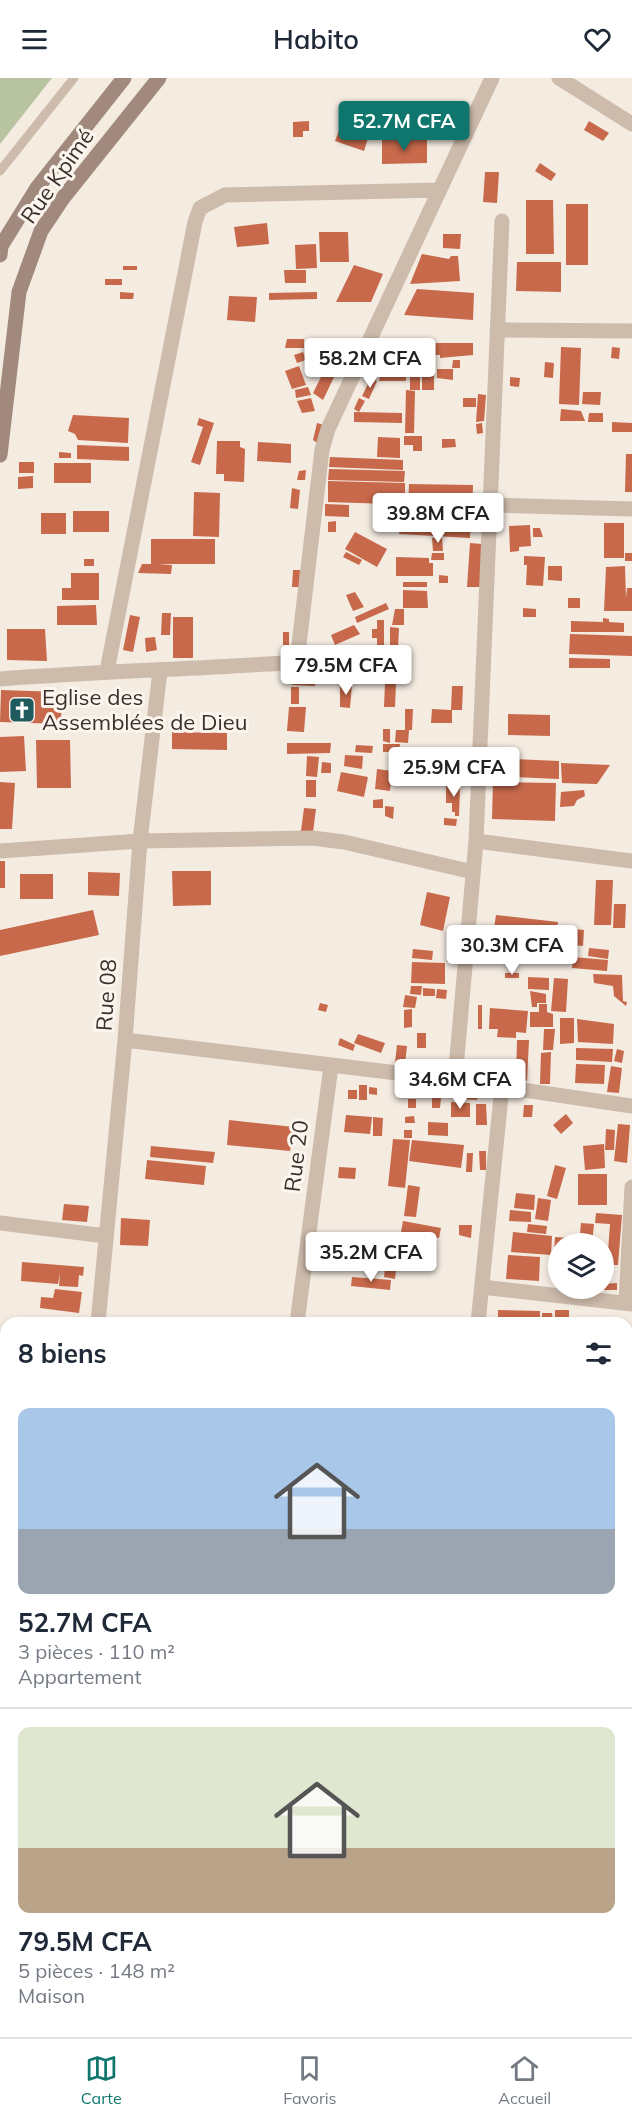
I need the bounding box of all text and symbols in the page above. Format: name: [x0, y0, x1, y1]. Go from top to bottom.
text: Habito: [273, 22, 359, 56]
icon: menu: [18, 23, 51, 56]
icon: heart: [581, 23, 614, 56]
pin: 52.7M CFA: [335, 101, 473, 152]
text: 52.7M CFA: [353, 108, 455, 133]
street label: Rue Kpimé: [14, 123, 100, 229]
pin: 58.2M CFA: [301, 338, 439, 389]
text: 58.2M CFA: [319, 345, 421, 370]
pin: 39.8M CFA: [369, 493, 507, 544]
text: 39.8M CFA: [387, 500, 489, 525]
pin: 79.5M CFA: [277, 645, 415, 696]
text: 79.5M CFA: [295, 652, 397, 677]
place label: Eglise des Assemblées de Dieu: [42, 683, 247, 736]
church icon: Eglise des Assemblées de Dieu: [7, 695, 37, 725]
pin: 25.9M CFA: [385, 747, 523, 798]
text: 25.9M CFA: [403, 754, 505, 779]
pin: 30.3M CFA: [443, 925, 581, 976]
text: 30.3M CFA: [461, 932, 563, 957]
street label: Rue 08: [90, 958, 122, 1032]
pin: 34.6M CFA: [391, 1059, 529, 1110]
text: 34.6M CFA: [409, 1066, 511, 1091]
street label: Rue 20: [278, 1119, 314, 1193]
pin: 35.2M CFA: [302, 1232, 440, 1283]
map controls: [548, 1233, 614, 1299]
button: layers: [548, 1233, 614, 1299]
text: 35.2M CFA: [320, 1239, 422, 1264]
text: 8 biens: [18, 1337, 107, 1370]
icon: filters: [582, 1337, 615, 1370]
icon: home: [263, 1447, 371, 1555]
text: 52.7M CFA: [18, 1606, 152, 1639]
text: 3 pièces · 110 m²: [18, 1639, 175, 1664]
text: Appartement: [18, 1664, 141, 1689]
icon: home: [263, 1766, 371, 1874]
text: 79.5M CFA: [18, 1925, 152, 1958]
text: 5 pièces · 148 m²: [18, 1958, 175, 1983]
text: Maison: [18, 1983, 85, 2008]
tab: Carte: [81, 2052, 122, 2108]
tab: Favoris: [283, 2052, 337, 2108]
tab: Accueil: [498, 2052, 551, 2108]

